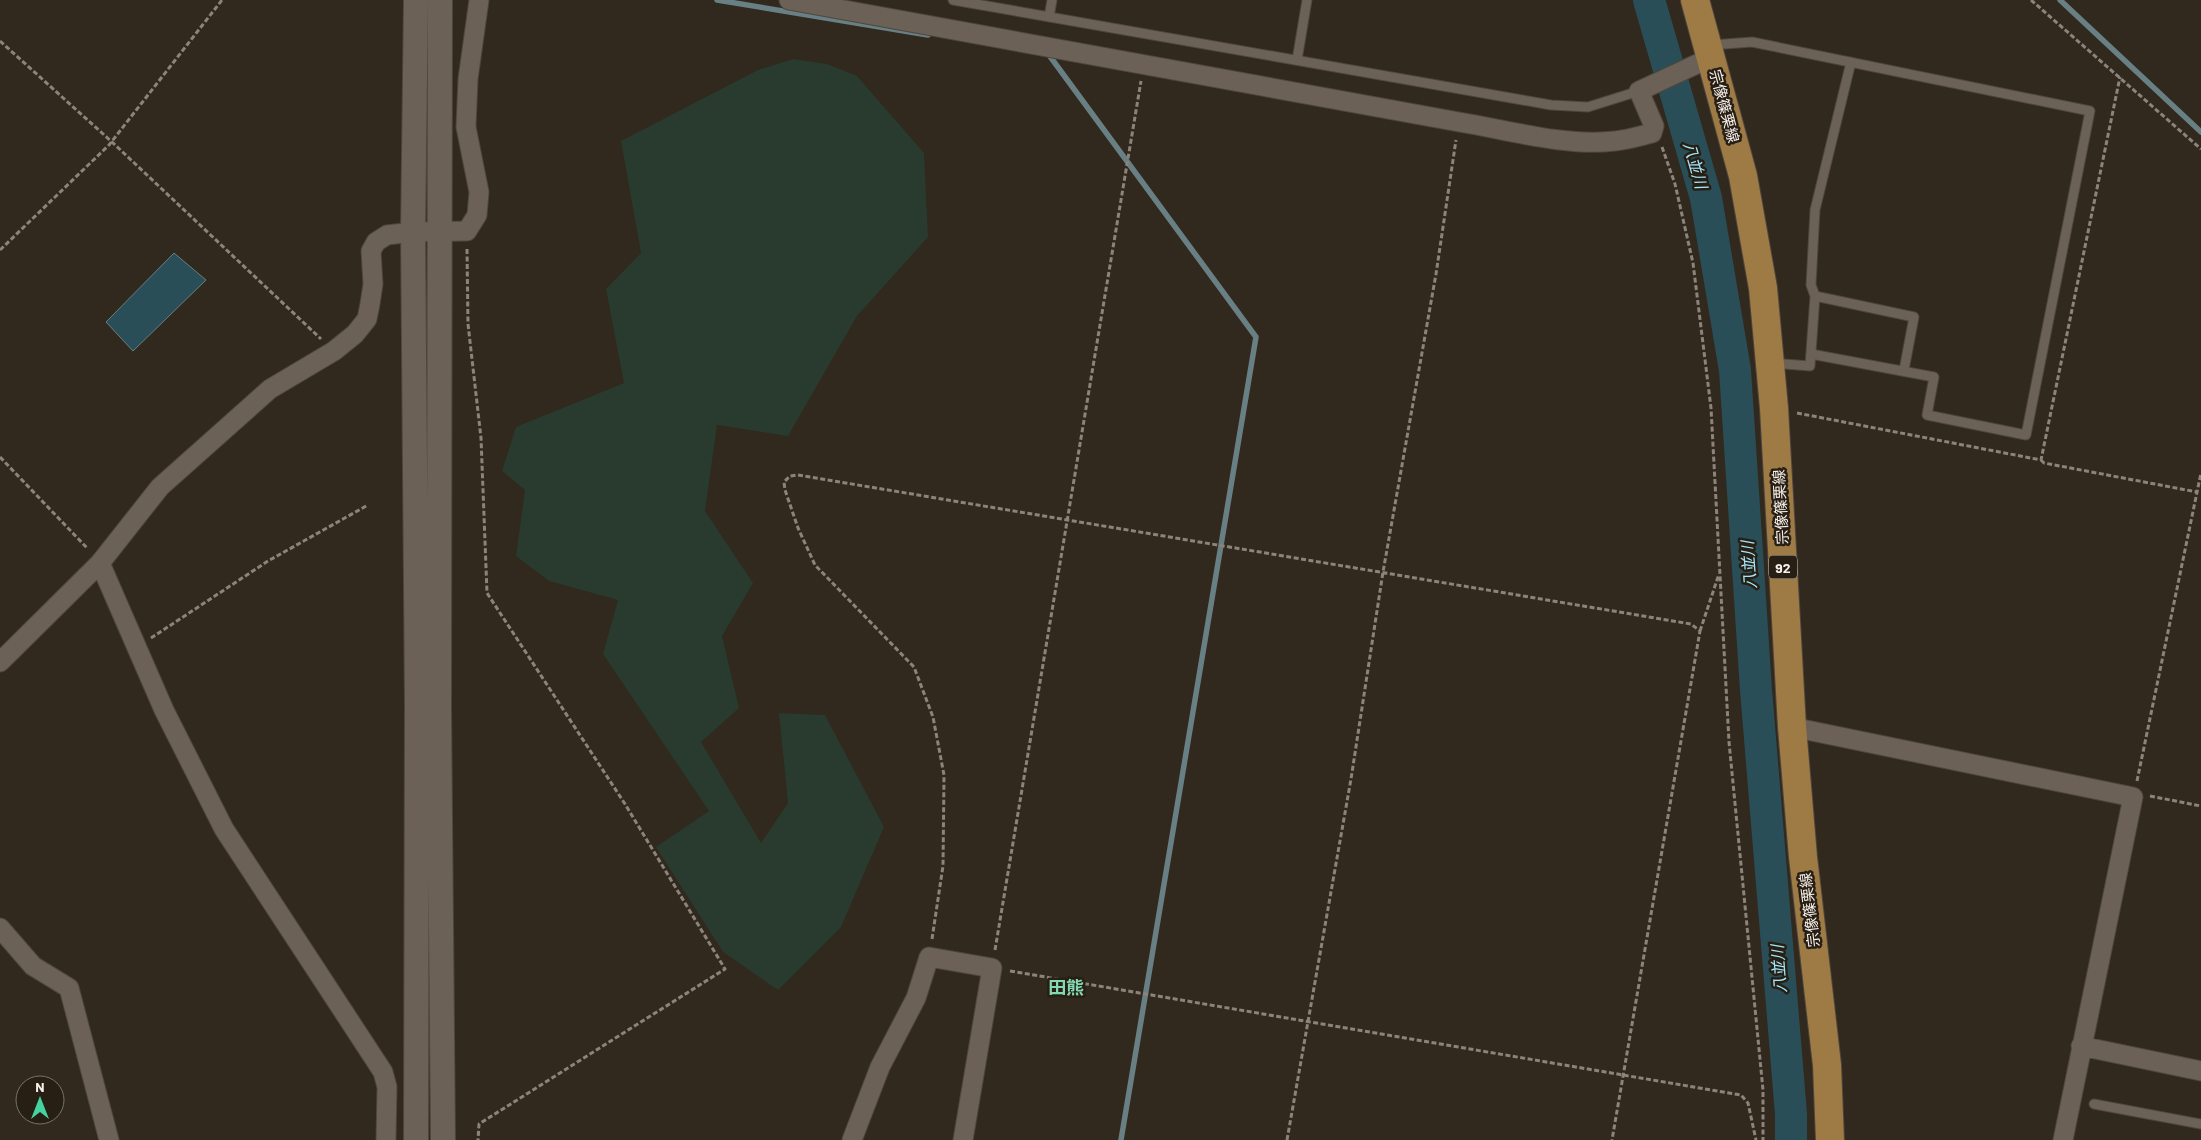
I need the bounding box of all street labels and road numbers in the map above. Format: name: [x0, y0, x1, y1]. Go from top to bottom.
street label: 宗像篠栗線: [1707, 67, 1743, 145]
street label: 宗像篠栗線: [1769, 469, 1791, 545]
road number: 92: [1769, 556, 1797, 578]
street label: 宗像篠栗線: [1795, 872, 1823, 948]

